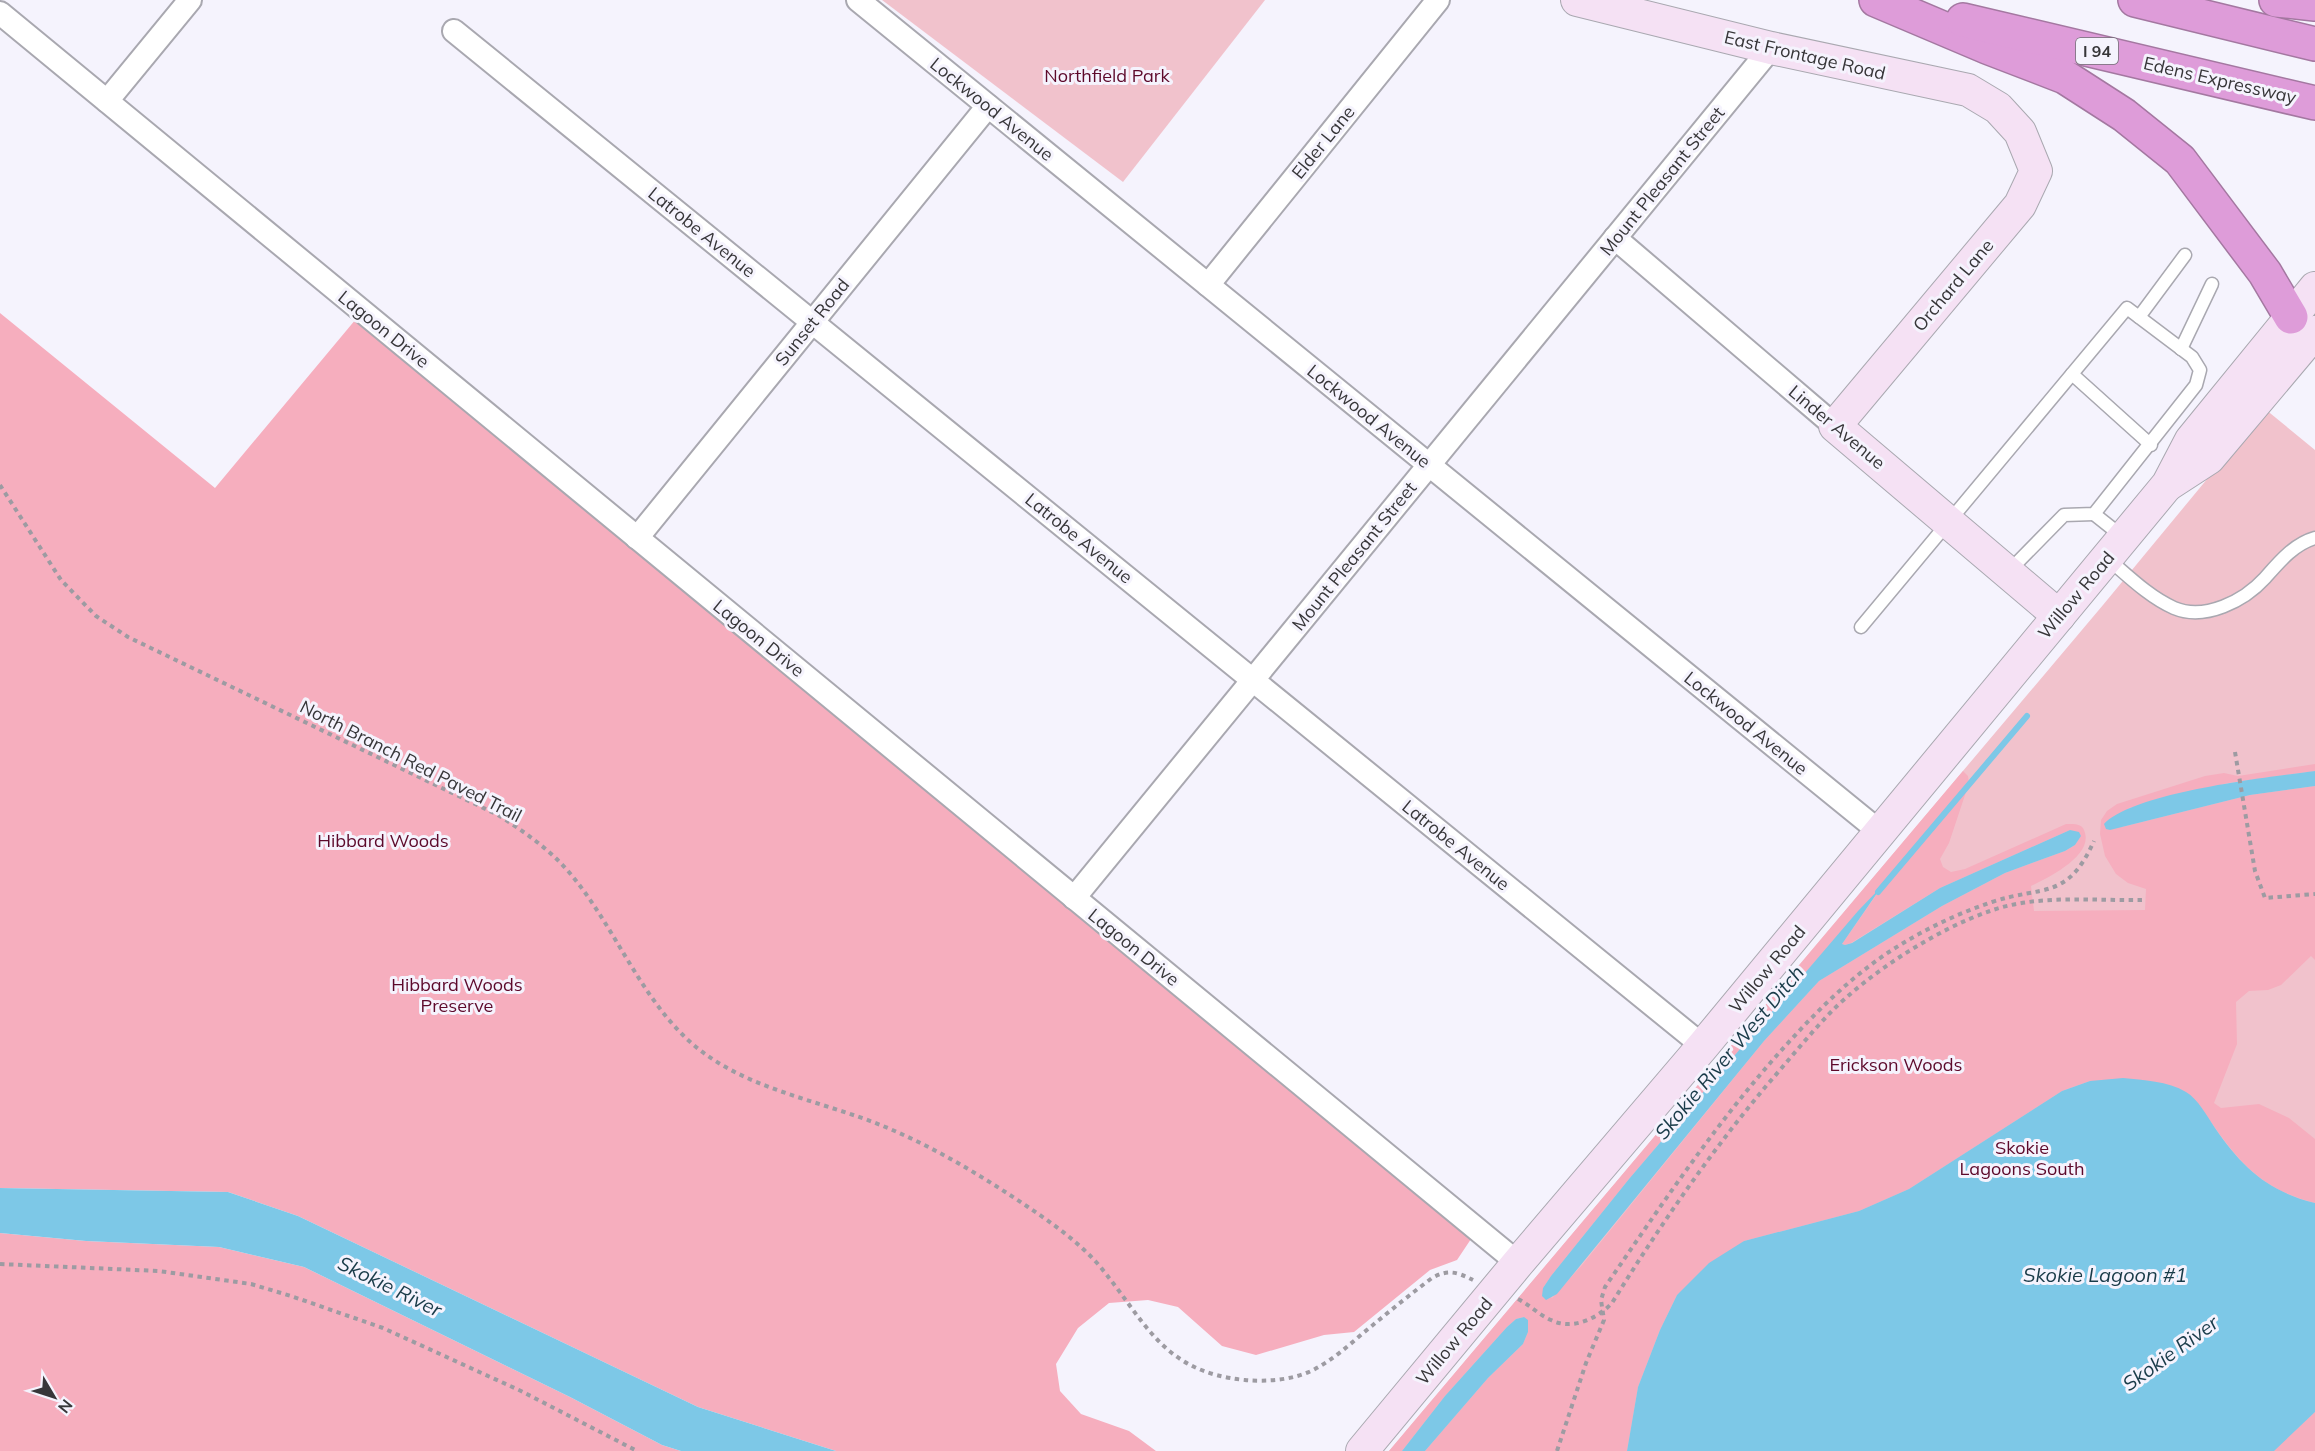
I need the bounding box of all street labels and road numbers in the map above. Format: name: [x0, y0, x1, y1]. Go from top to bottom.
street label: East Frontage Road: [1722, 25, 1888, 85]
road number: I 94: [2076, 38, 2118, 64]
street label: Edens Expressway: [2141, 51, 2299, 109]
street label: Lockwood Avenue: [926, 52, 1058, 166]
street label: Elder Lane: [1286, 101, 1360, 183]
street label: Mount Pleasant Street: [1595, 102, 1729, 260]
street label: Latrobe Avenue: [644, 182, 760, 282]
street label: Orchard Lane: [1908, 234, 1998, 336]
street label: Sunset Road: [770, 274, 854, 370]
street label: Lagoon Drive: [334, 285, 434, 373]
street label: Lockwood Avenue: [1303, 359, 1435, 473]
street label: Linder Avenue: [1784, 380, 1890, 474]
street label: Mount Pleasant Street: [1287, 477, 1421, 635]
street label: Latrobe Avenue: [1021, 488, 1137, 588]
street label: Willow Road: [2033, 546, 2119, 644]
street label: Lagoon Drive: [709, 594, 809, 682]
street label: Lockwood Avenue: [1680, 666, 1812, 780]
street label: North Branch Red Paved Trail: [296, 695, 526, 827]
street label: Latrobe Avenue: [1398, 795, 1514, 895]
street label: Lagoon Drive: [1084, 903, 1184, 991]
street label: Willow Road: [1724, 920, 1810, 1018]
street label: Willow Road: [1411, 1292, 1497, 1390]

